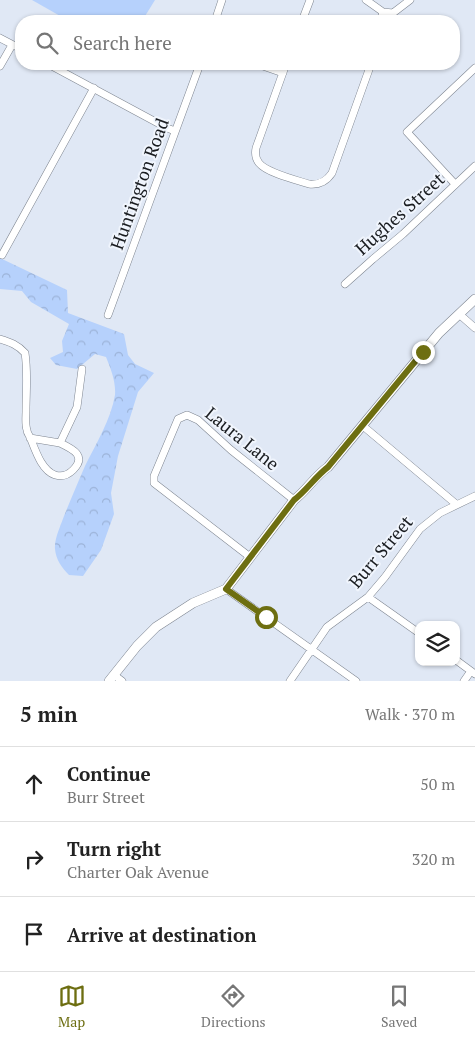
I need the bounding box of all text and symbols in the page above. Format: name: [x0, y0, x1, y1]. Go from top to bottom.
search box: [15, 15, 460, 70]
icon: search: [33, 29, 61, 57]
text: Search here: [73, 30, 172, 55]
street label: Huntington Road: [104, 115, 174, 253]
street label: Hughes Street: [349, 166, 449, 260]
route end: [412, 341, 435, 364]
street label: Laura Lane: [201, 401, 285, 475]
street label: Burr Street: [343, 510, 418, 593]
route start: [255, 606, 278, 629]
map controls: [415, 621, 460, 666]
button: layers: [415, 621, 460, 666]
text: 5 min: [20, 700, 77, 728]
text: Walk · 370 m: [365, 703, 455, 725]
text: Continue: [67, 761, 151, 786]
icon: ahead: [20, 770, 48, 798]
text: 50 m: [420, 773, 455, 795]
text: Burr Street: [67, 786, 145, 808]
text: Turn right: [67, 836, 161, 861]
icon: right: [20, 845, 48, 873]
text: 320 m: [412, 848, 455, 870]
text: Charter Oak Avenue: [67, 861, 209, 883]
icon: arrive: [20, 920, 48, 948]
text: Arrive at destination: [67, 922, 256, 947]
tab: Map: [58, 982, 86, 1031]
tab: Directions: [201, 982, 266, 1031]
tab: Saved: [381, 982, 417, 1031]

